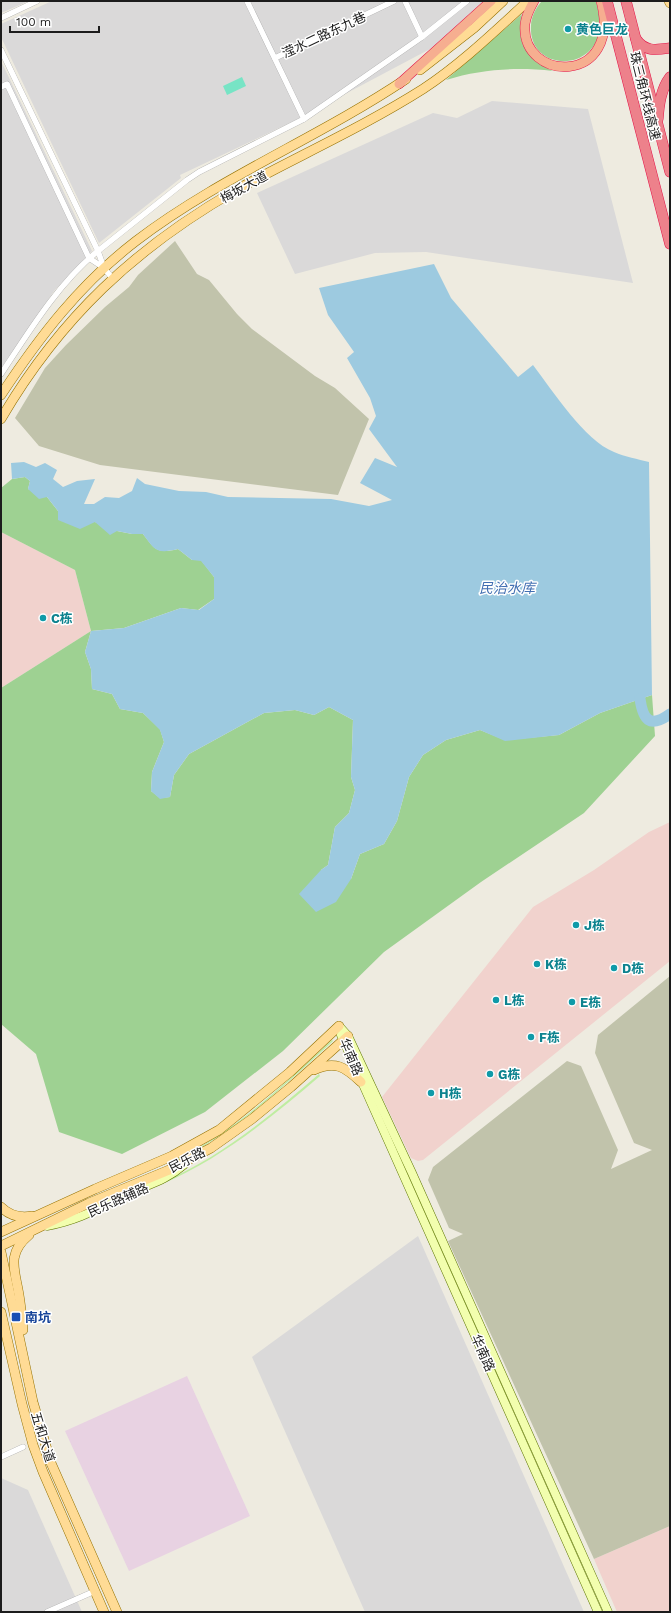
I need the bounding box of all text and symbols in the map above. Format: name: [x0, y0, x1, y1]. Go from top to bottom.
scale bar: [10, 8, 99, 34]
street label: 滢水二路东九巷: [280, 9, 368, 61]
text: 100 m: [16, 15, 51, 29]
place label: 黄色巨龙: [576, 22, 628, 37]
marker: 黄色巨龙: [563, 24, 573, 34]
street label: 珠三角环线高速: [627, 50, 663, 142]
street label: 梅坂大道: [218, 168, 270, 206]
water label: 民治水库: [479, 580, 537, 596]
place label: C栋: [51, 611, 73, 626]
marker: C栋: [38, 613, 48, 623]
place label: J栋: [584, 918, 605, 933]
marker: J栋: [571, 920, 581, 930]
place label: K栋: [545, 957, 567, 972]
marker: K栋: [532, 959, 542, 969]
place label: D栋: [622, 961, 644, 976]
marker: D栋: [609, 963, 619, 973]
place label: L栋: [504, 993, 525, 1008]
marker: L栋: [491, 995, 501, 1005]
place label: E栋: [580, 995, 601, 1010]
marker: E栋: [567, 997, 577, 1007]
place label: F栋: [539, 1030, 560, 1045]
marker: F栋: [526, 1032, 536, 1042]
street label: 华南路: [336, 1036, 366, 1078]
place label: G栋: [498, 1067, 520, 1082]
marker: G栋: [485, 1069, 495, 1079]
place label: H栋: [439, 1086, 462, 1101]
marker: H栋: [426, 1088, 436, 1098]
street label: 民乐路: [166, 1144, 208, 1176]
street label: 民乐路辅路: [85, 1180, 151, 1220]
place label: 南坑: [25, 1310, 51, 1325]
marker: 南坑: [10, 1311, 22, 1323]
street label: 华南路: [468, 1332, 498, 1374]
street label: 五和大道: [28, 1410, 58, 1464]

